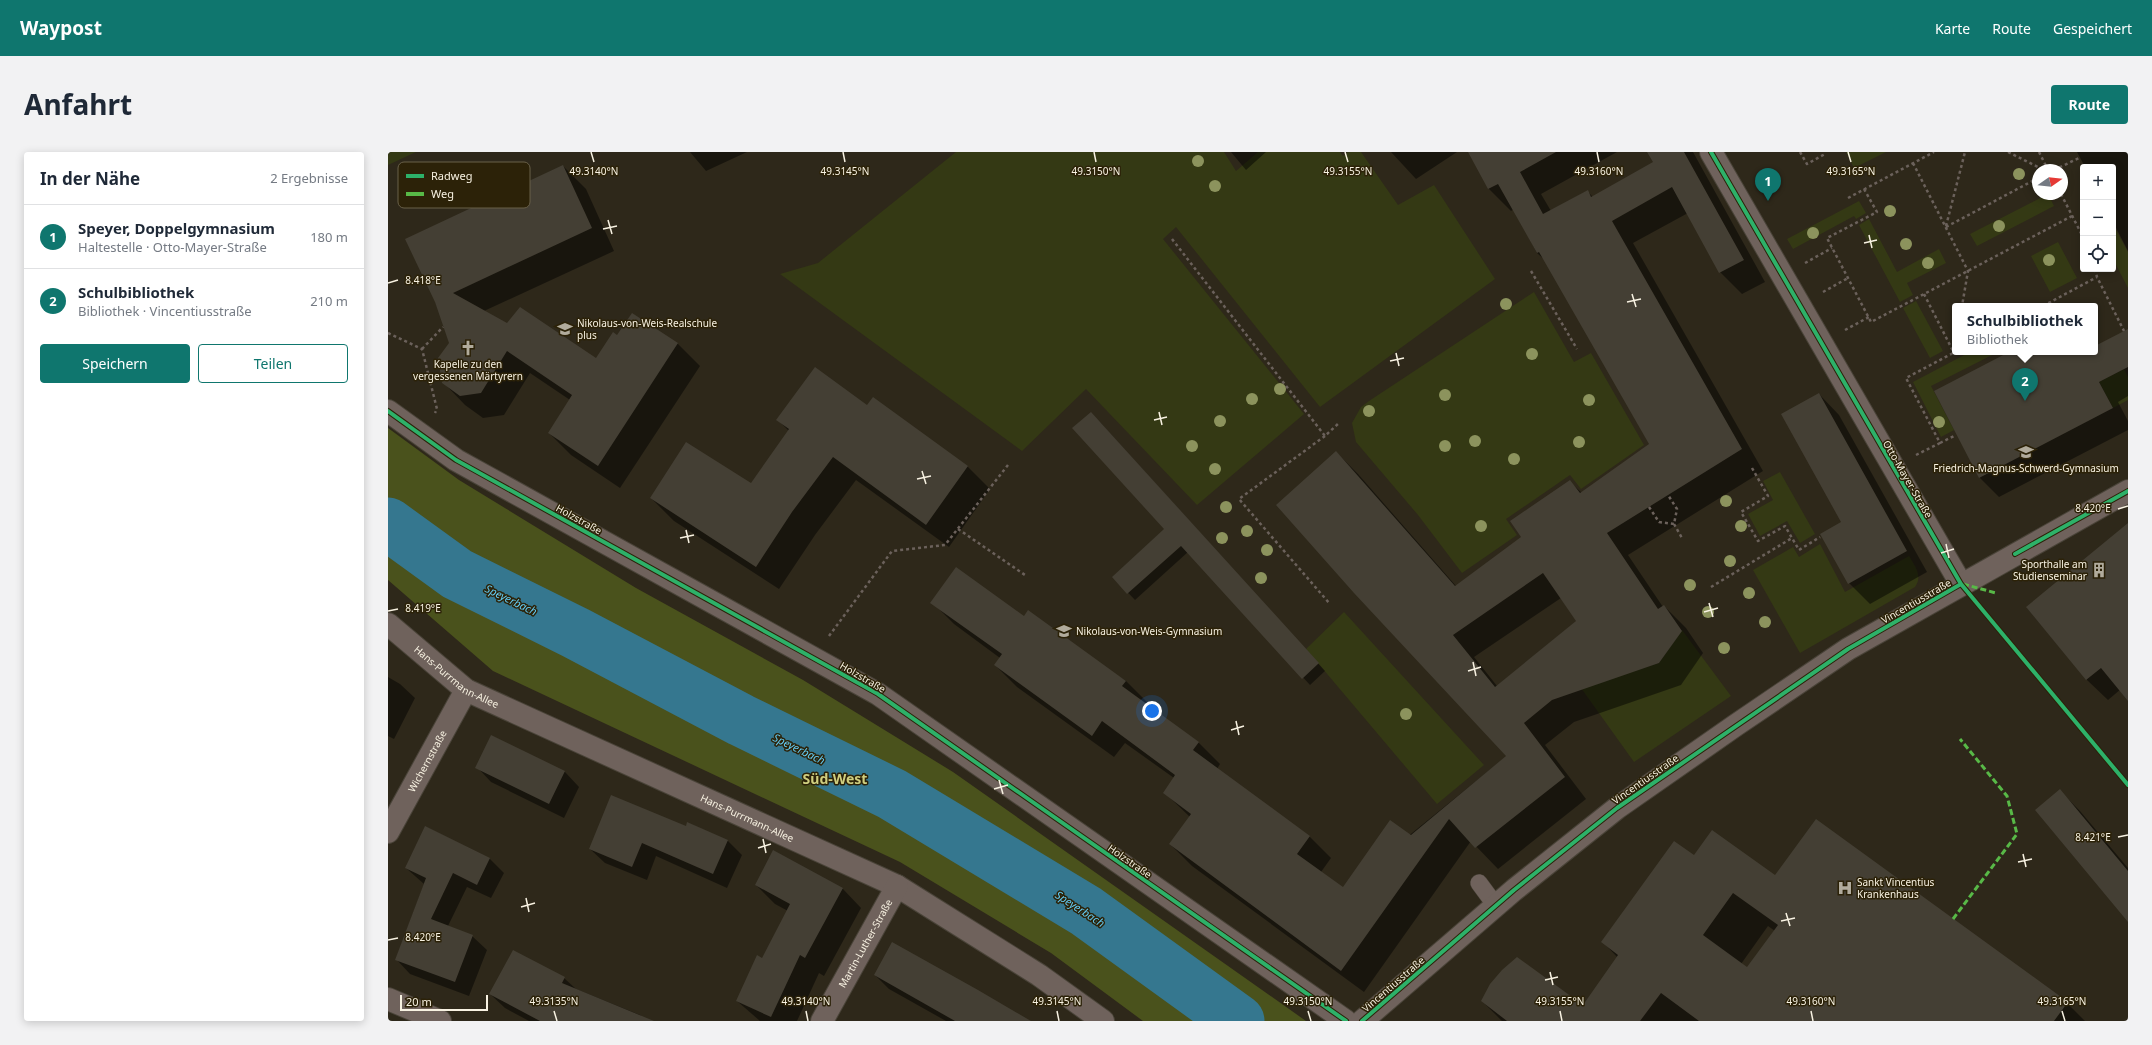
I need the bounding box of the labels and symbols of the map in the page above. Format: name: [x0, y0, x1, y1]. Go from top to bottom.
legend: [398, 162, 530, 208]
text: 49.3140°N: [570, 164, 618, 178]
text: 49.3145°N: [821, 164, 869, 178]
text: 49.3150°N: [1072, 164, 1120, 178]
text: 49.3155°N: [1324, 164, 1372, 178]
text: 49.3160°N: [1575, 164, 1623, 178]
text: 49.3165°N: [1827, 164, 1875, 178]
north arrow: [2032, 164, 2068, 200]
text: Radweg: [431, 168, 472, 183]
pin: 1: [1755, 168, 1781, 201]
text: Weg: [431, 186, 454, 201]
text: 8.418°E: [405, 273, 441, 287]
place label: Nikolaus-von-Weis-Realschule plus: [577, 316, 717, 342]
school or university icon: Nikolaus-von-Weis-Realschule plus: [556, 320, 574, 338]
church icon: Kapelle zu den vergessenen Märtyrern: [459, 339, 477, 357]
place label: Kapelle zu den vergessenen Märtyrern: [413, 357, 523, 383]
pin: 2: [2012, 368, 2038, 401]
street label: Otto-Mayer-Straße: [1880, 438, 1936, 521]
school or university icon: Friedrich-Magnus-Schwerd-Gymnasium: [2017, 443, 2035, 461]
place label: Friedrich-Magnus-Schwerd-Gymnasium: [1933, 461, 2119, 475]
street label: Holzstraße: [553, 501, 605, 538]
text: 8.420°E: [2075, 501, 2111, 515]
place label: Sporthalle am Studienseminar: [2013, 557, 2087, 583]
building icon: Sporthalle am Studienseminar: [2090, 561, 2108, 579]
street label: Vincentiusstraße: [1879, 575, 1954, 627]
water label: Speyerbach: [483, 580, 540, 619]
text: 8.419°E: [405, 601, 441, 615]
school or university icon: Nikolaus-von-Weis-Gymnasium: [1055, 622, 1073, 640]
place label: Nikolaus-von-Weis-Gymnasium: [1076, 624, 1222, 638]
street label: Hans-Purrmann-Allee: [411, 642, 501, 711]
street label: Holzstraße: [838, 658, 889, 696]
your location: [1142, 701, 1162, 721]
street label: Wichernstraße: [404, 727, 450, 795]
water label: Speyerbach: [771, 729, 828, 768]
street label: Vincentiusstraße: [1609, 751, 1681, 807]
district label: Süd-West: [803, 769, 867, 788]
street label: Hans-Purrmann-Allee: [698, 791, 796, 845]
text: 8.421°E: [2075, 830, 2111, 844]
street label: Holzstraße: [1105, 841, 1155, 881]
place label: Sankt Vincentius Krankenhaus: [1857, 875, 1935, 901]
hospital icon: Sankt Vincentius Krankenhaus: [1836, 879, 1854, 897]
water label: Speyerbach: [1053, 887, 1108, 930]
street label: Martin-Luther-Straße: [835, 896, 896, 990]
text: 8.420°E: [405, 930, 441, 944]
street label: Vincentiusstraße: [1359, 953, 1427, 1015]
scale bar: [400, 993, 488, 1012]
text: 49.3135°N: [530, 994, 578, 1008]
text: 49.3140°N: [782, 994, 830, 1008]
text: 49.3145°N: [1033, 994, 1081, 1008]
text: 49.3150°N: [1284, 994, 1332, 1008]
text: 49.3155°N: [1536, 994, 1584, 1008]
text: 49.3160°N: [1787, 994, 1835, 1008]
text: 49.3165°N: [2038, 994, 2086, 1008]

